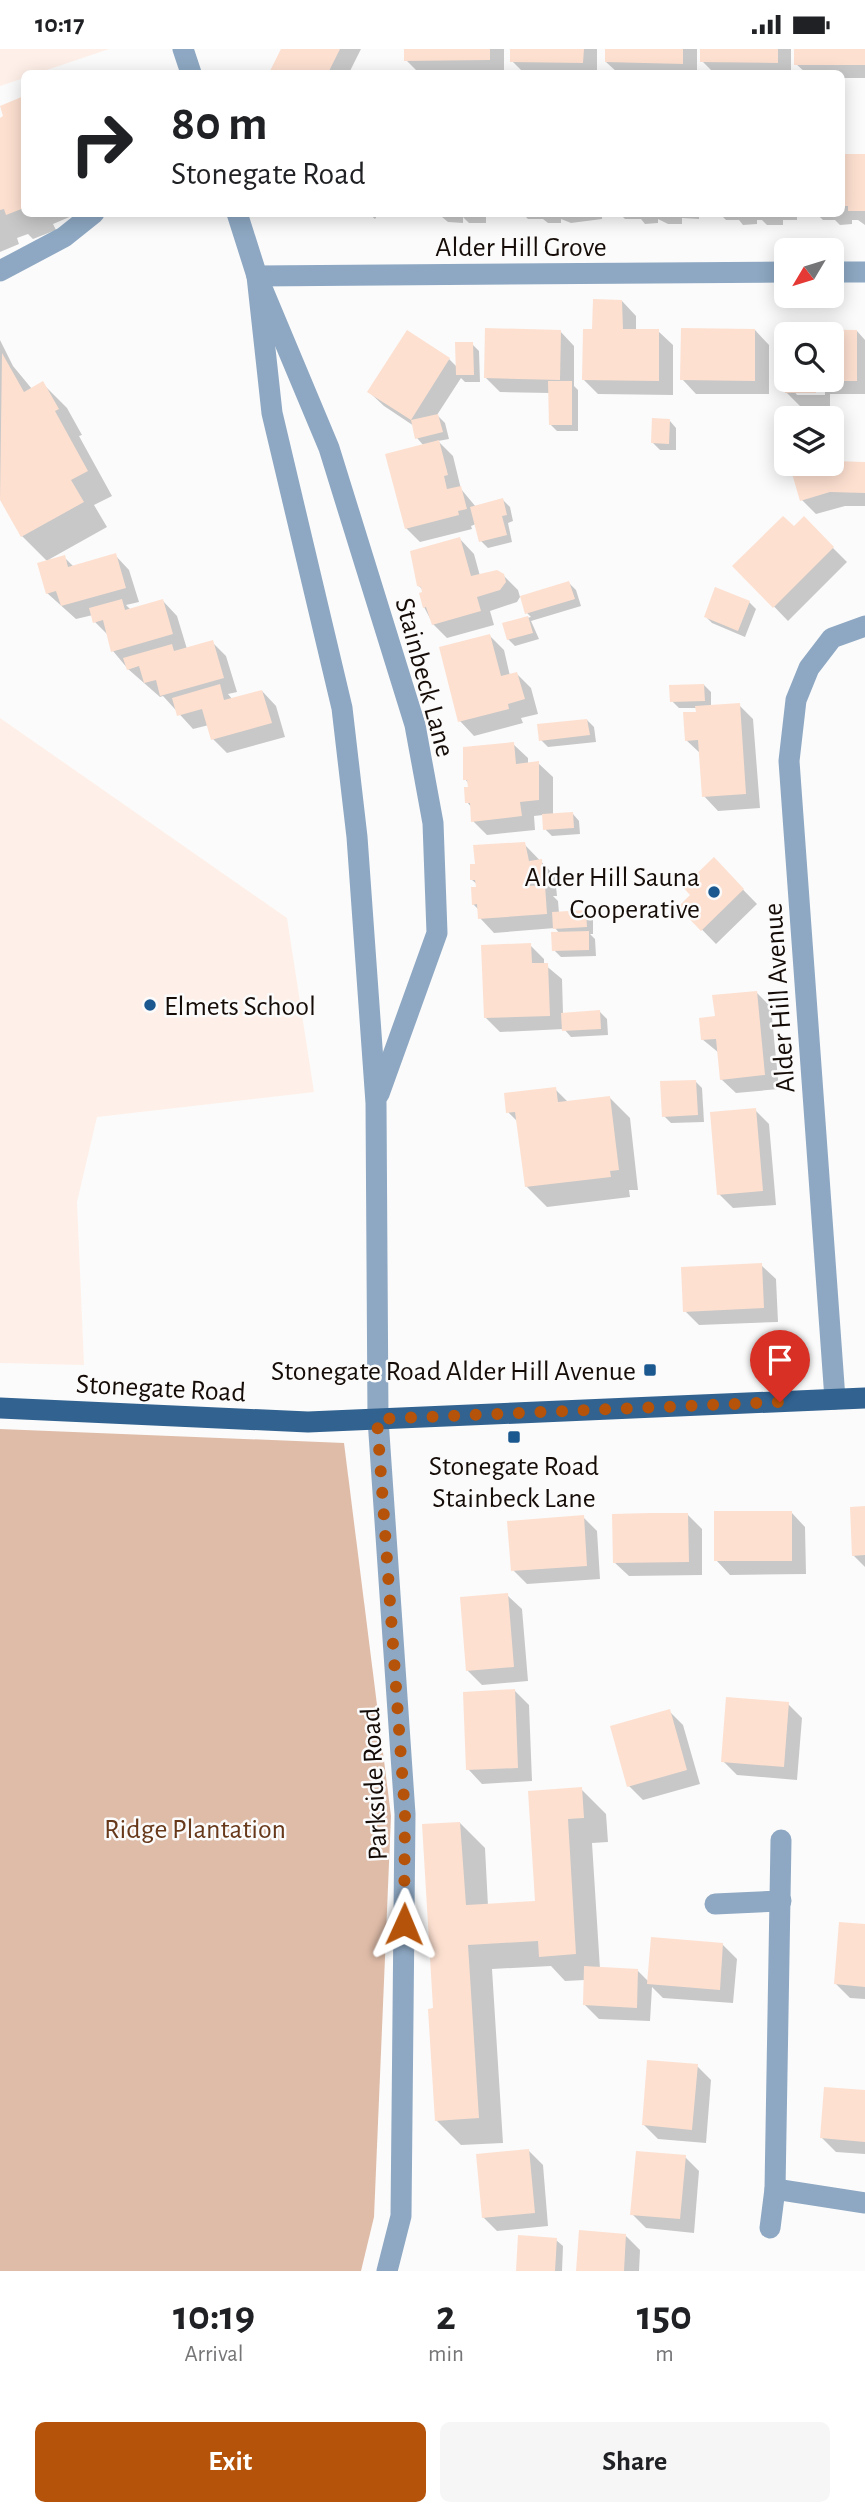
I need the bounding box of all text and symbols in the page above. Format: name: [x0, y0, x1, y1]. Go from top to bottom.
text: 10:17: [35, 11, 84, 37]
icon: right: [56, 98, 147, 189]
text: 80 m: [171, 100, 268, 149]
text: Stonegate Road: [171, 158, 366, 190]
street label: Alder Hill Grove: [435, 234, 607, 262]
north arrow: [774, 238, 844, 308]
map controls: [774, 238, 844, 476]
button: search: [774, 322, 844, 392]
button: layers: [774, 406, 844, 476]
street label: Stainbeck Lane: [389, 595, 459, 760]
place label: Alder Hill Sauna Cooperative: [524, 864, 700, 924]
marker: Alder Hill Sauna Cooperative: [706, 884, 722, 900]
street label: Alder Hill Avenue: [759, 902, 801, 1094]
place label: Elmets School: [164, 993, 316, 1021]
marker: Elmets School: [142, 997, 158, 1013]
pin: [750, 1330, 810, 1402]
icon: arrive: [761, 1341, 799, 1379]
place label: Stonegate Road Alder Hill Avenue: [271, 1358, 636, 1386]
marker: Stonegate Road Alder Hill Avenue: [642, 1362, 658, 1378]
street label: Stonegate Road: [75, 1371, 247, 1407]
marker: Stonegate Road Stainbeck Lane: [506, 1429, 522, 1445]
place label: Stonegate Road Stainbeck Lane: [429, 1453, 599, 1513]
street label: Parkside Road: [357, 1707, 393, 1861]
park label: Ridge Plantation: [104, 1816, 286, 1844]
position arrow: [367, 1887, 441, 1961]
text: 10:19: [173, 2295, 255, 2337]
text: 2: [436, 2295, 456, 2337]
text: 150: [637, 2295, 692, 2337]
text: Arrival: [184, 2343, 244, 2366]
text: min: [428, 2343, 464, 2366]
text: m: [655, 2343, 674, 2366]
button: Exit: [35, 2422, 426, 2502]
button: Share: [440, 2422, 830, 2502]

